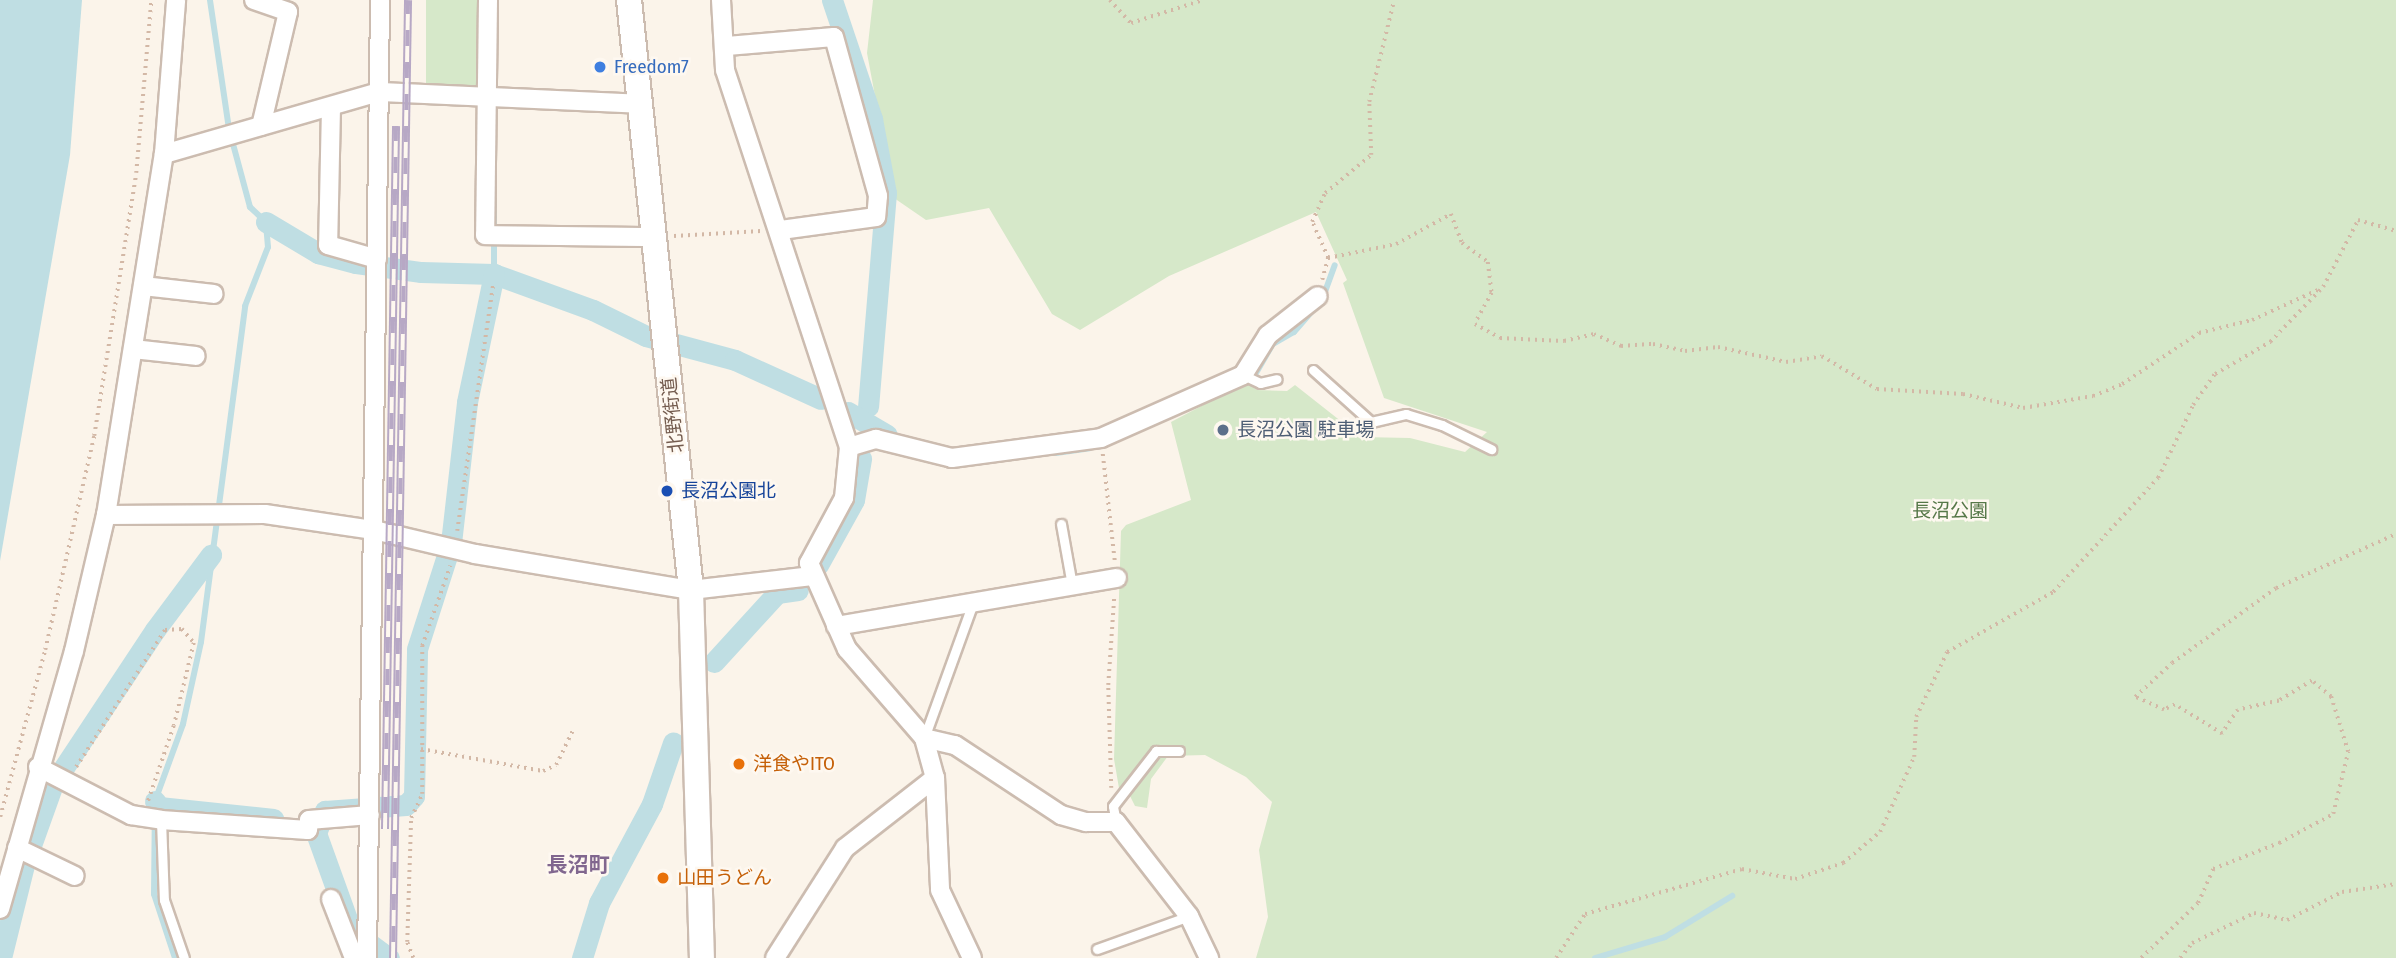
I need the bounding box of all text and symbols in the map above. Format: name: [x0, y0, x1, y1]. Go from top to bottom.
place label: Freedom7: [614, 56, 689, 78]
marker: Freedom7: [592, 59, 608, 75]
street label: 北野街道: [658, 376, 688, 454]
place label: 長沼公園 駐車場: [1237, 419, 1374, 441]
marker: 長沼公園 駐車場: [1215, 422, 1231, 438]
place label: 長沼公園北: [681, 480, 776, 502]
marker: 長沼公園北: [659, 483, 675, 499]
park label: 長沼公園: [1912, 500, 1988, 522]
place label: 洋食やITO: [753, 753, 835, 775]
marker: 洋食やITO: [731, 756, 747, 772]
district label: 長沼町: [547, 852, 609, 878]
place label: 山田うどん: [677, 867, 772, 889]
marker: 山田うどん: [655, 870, 671, 886]

